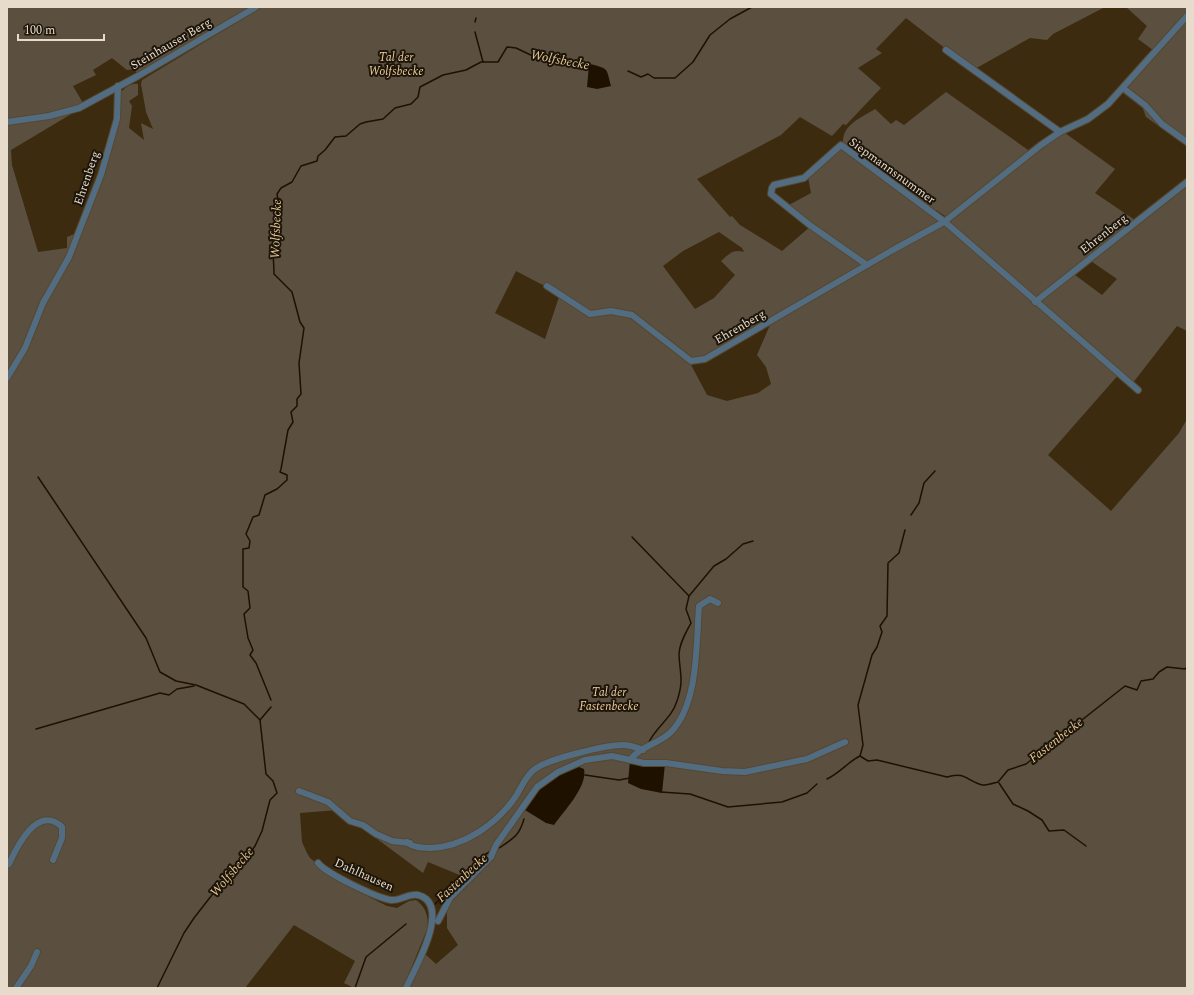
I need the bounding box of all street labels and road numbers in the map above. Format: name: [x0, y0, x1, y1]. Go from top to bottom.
street label: Steinhauser Berg: [127, 13, 215, 75]
street label: Siepmannsnummer: [845, 133, 939, 209]
street label: Ehrenberg: [69, 148, 105, 208]
street label: Ehrenberg: [1076, 209, 1132, 259]
street label: Ehrenberg: [711, 305, 769, 349]
street label: Dahlhausen: [331, 853, 397, 897]

